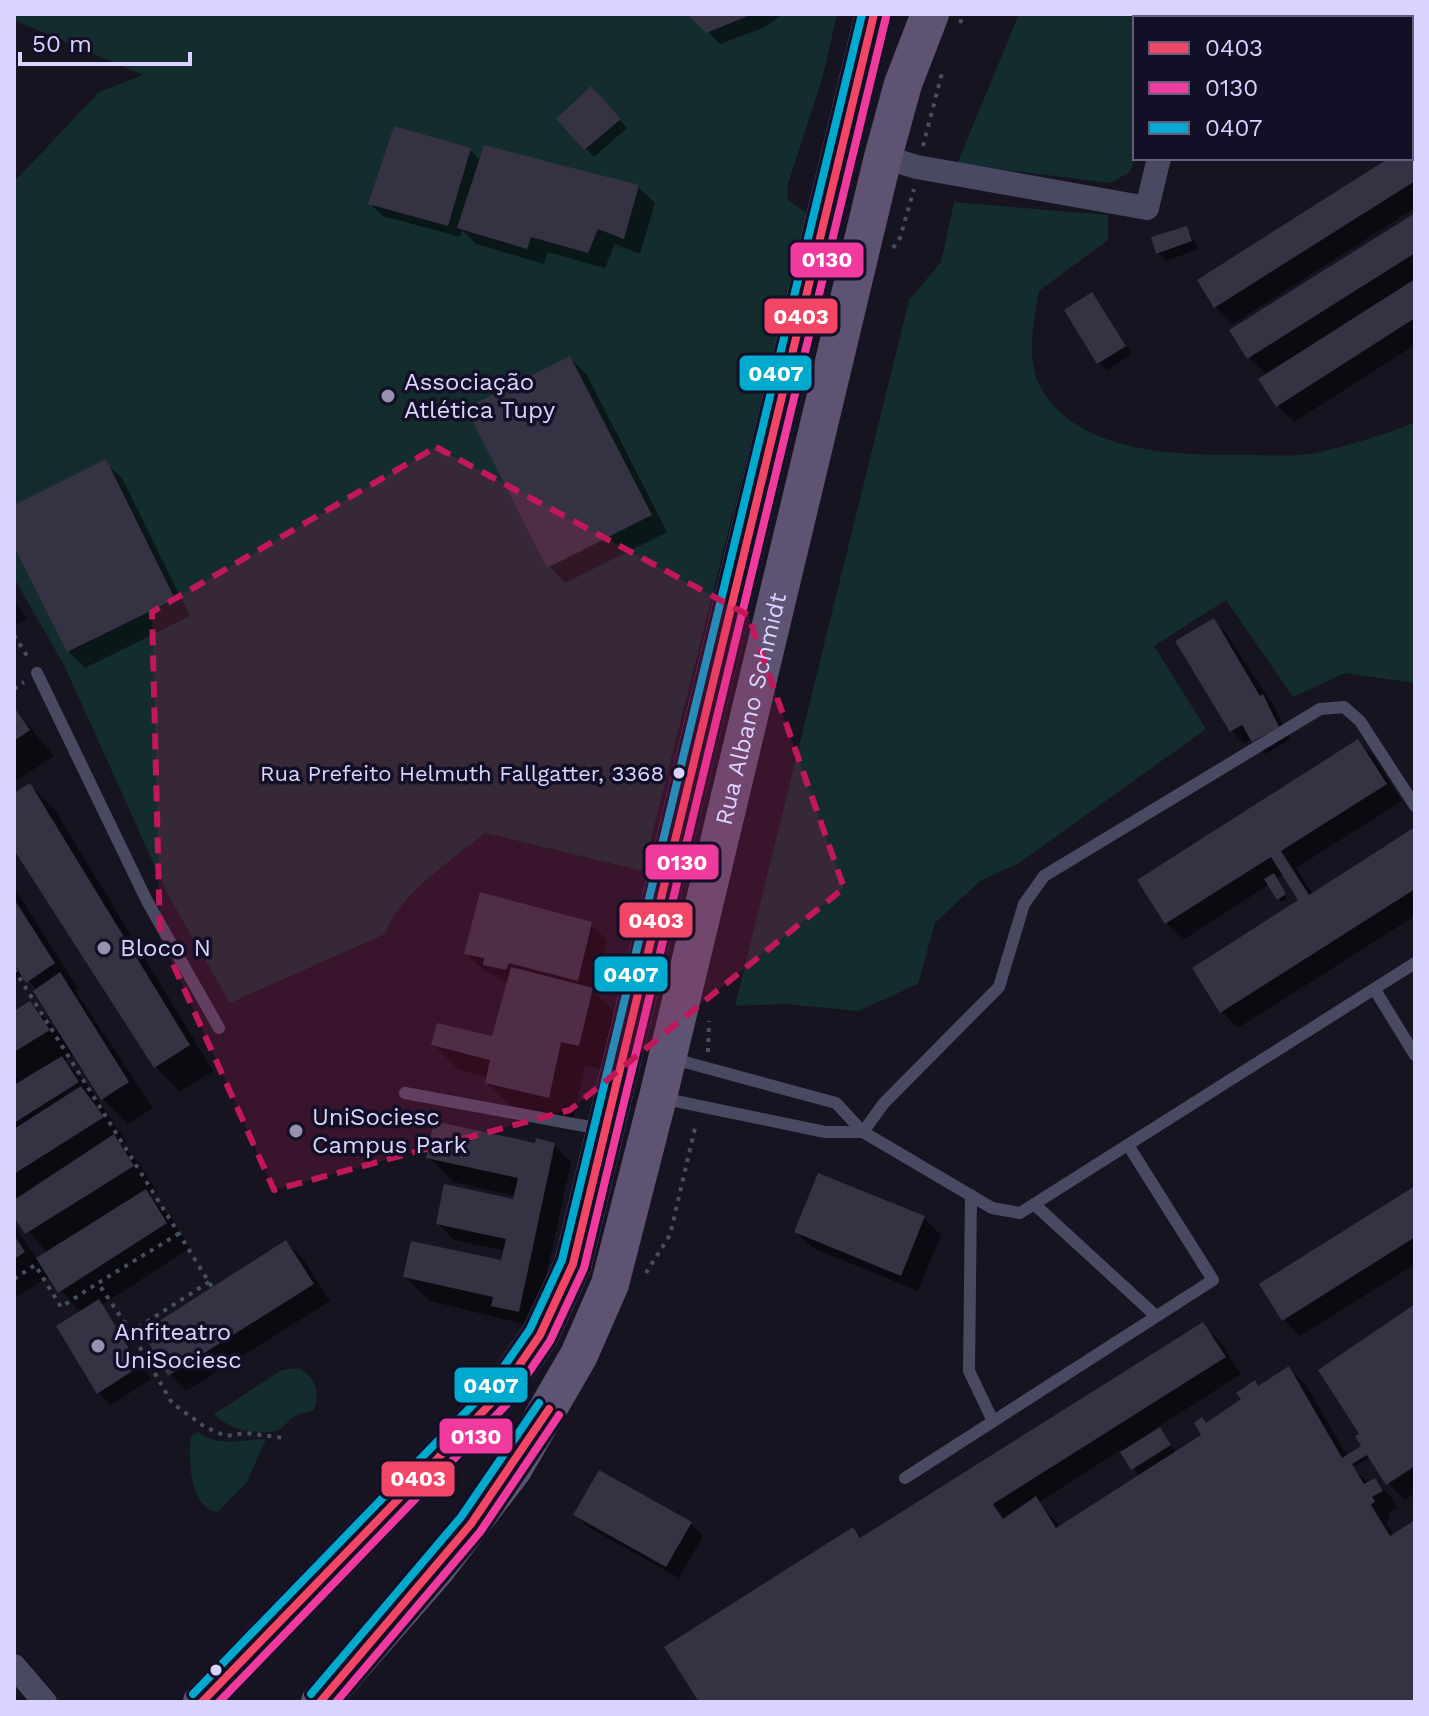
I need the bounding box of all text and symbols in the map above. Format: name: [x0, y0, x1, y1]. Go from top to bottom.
scale bar: [20, 16, 190, 66]
legend: [1133, 16, 1413, 160]
text: 50 m: [32, 30, 92, 58]
text: 0403: [1205, 34, 1263, 62]
text: 0130: [1205, 74, 1258, 102]
text: 0407: [1205, 114, 1263, 142]
line badge: 0130: [789, 241, 865, 279]
text: 0130: [802, 247, 852, 272]
line badge: 0403: [763, 297, 839, 335]
text: 0403: [773, 304, 829, 329]
line badge: 0407: [738, 354, 813, 392]
text: 0407: [748, 361, 804, 386]
place label: Associação Atlética Tupy: [404, 368, 556, 424]
marker: Associação Atlética Tupy: [379, 387, 397, 405]
street label: Rua Albano Schmidt: [710, 590, 792, 828]
place label: Rua Prefeito Helmuth Fallgatter, 3368: [260, 761, 664, 786]
marker: Rua Prefeito Helmuth Fallgatter, 3368: [671, 765, 687, 781]
line badge: 0130: [644, 843, 720, 881]
text: 0130: [657, 850, 707, 875]
line badge: 0403: [618, 901, 694, 939]
text: 0403: [628, 908, 684, 933]
place label: Bloco N: [120, 934, 211, 962]
marker: Bloco N: [95, 939, 113, 957]
line badge: 0407: [593, 955, 669, 993]
text: 0407: [603, 962, 659, 987]
place label: UniSociesc Campus Park: [312, 1103, 468, 1159]
marker: UniSociesc Campus Park: [287, 1122, 305, 1140]
place label: Anfiteatro UniSociesc: [114, 1318, 242, 1374]
marker: Anfiteatro UniSociesc: [89, 1337, 107, 1355]
line badge: 0407: [453, 1366, 529, 1404]
text: 0407: [463, 1373, 519, 1398]
line badge: 0130: [438, 1417, 514, 1455]
text: 0130: [451, 1424, 501, 1449]
line badge: 0403: [380, 1460, 456, 1498]
text: 0403: [390, 1466, 446, 1491]
unlabelled marker: [208, 1662, 224, 1678]

